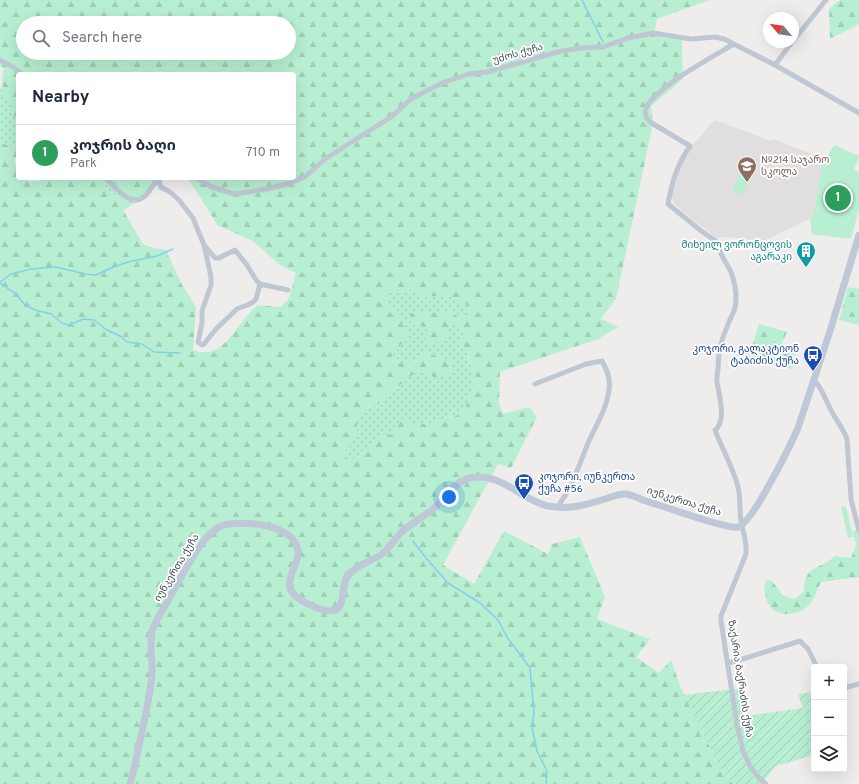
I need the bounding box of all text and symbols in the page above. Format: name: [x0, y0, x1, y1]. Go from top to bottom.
north arrow: [763, 12, 799, 48]
search box: [16, 16, 296, 60]
icon: search: [30, 27, 52, 49]
text: Search here: [62, 29, 142, 48]
street label: უძოს ქუჩა: [491, 41, 545, 67]
text: Nearby: [32, 87, 89, 109]
text: კოჯრის ბაღი: [70, 137, 176, 156]
text: 1: [42, 145, 48, 161]
text: 710 m: [246, 145, 280, 161]
place label: №214 საჯარო სკოლა: [761, 154, 829, 179]
school or university icon: №214 საჯარო სკოლა: [736, 155, 758, 183]
text: Park: [70, 156, 97, 172]
pin: 1: [825, 183, 851, 213]
place label: მიხეილ ვორონცოვის აგარაკი: [681, 239, 792, 264]
building icon: მიხეილ ვორონცოვის აგარაკი: [795, 240, 817, 268]
place label: კოჯორი, გალაკტიონ ტაბიძის ქუჩა: [693, 343, 799, 368]
bus stop icon: კოჯორი, გალაკტიონ ტაბიძის ქუჩა: [802, 344, 824, 372]
place label: კოჯორი, იუნკერთა ქუჩა #56: [538, 471, 635, 496]
bus stop icon: კოჯორი, იუნკერთა ქუჩა #56: [513, 472, 535, 500]
street label: იუნკერთა ქუჩა: [645, 484, 723, 520]
your location: [439, 487, 459, 507]
street label: იუნკერთა ქუჩა: [152, 532, 202, 604]
street label: ზაქარია ბაქრაძის ქუჩა: [724, 619, 756, 739]
map controls: [811, 664, 847, 772]
button: +: [811, 664, 847, 700]
button: −: [811, 700, 847, 736]
button: layers: [811, 736, 847, 772]

